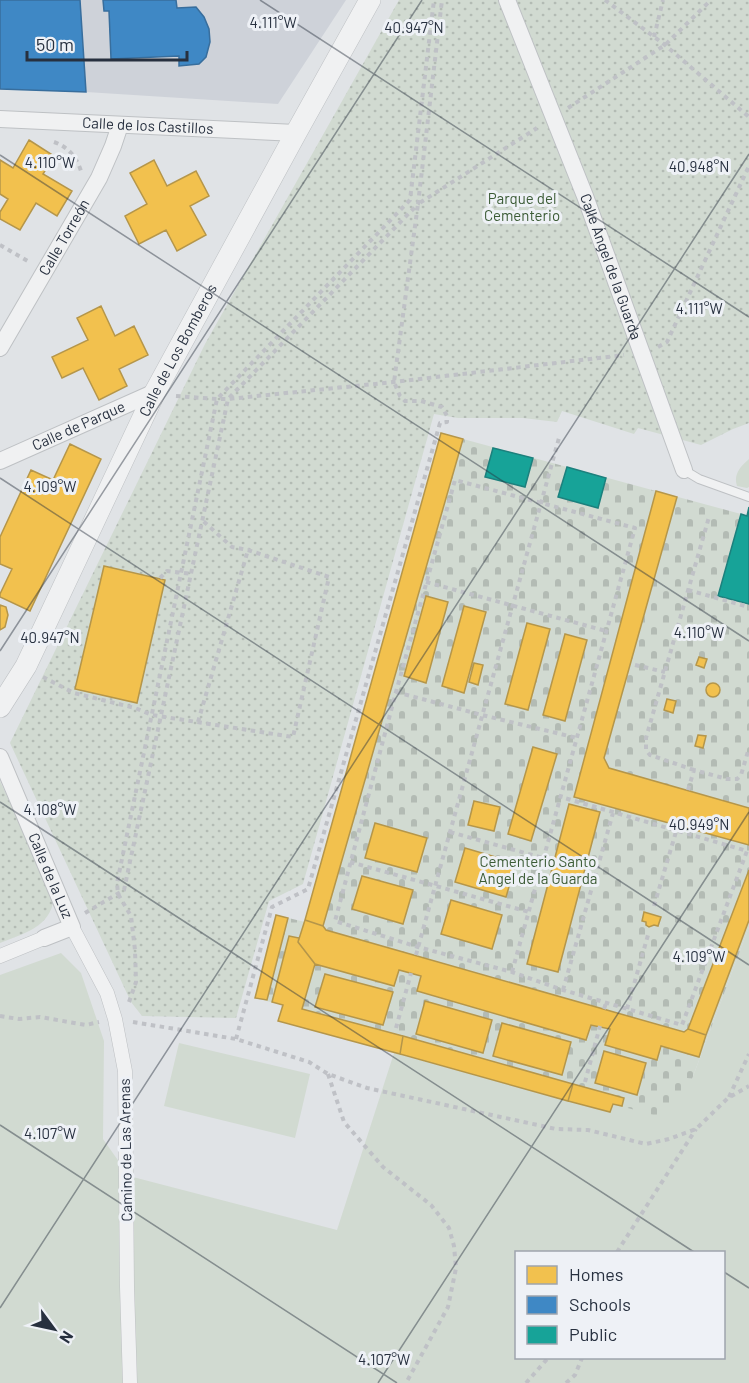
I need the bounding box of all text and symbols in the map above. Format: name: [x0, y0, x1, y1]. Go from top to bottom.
text: 4.111°W: [249, 13, 297, 31]
text: 40.947°N: [384, 18, 444, 36]
scale bar: [27, 24, 188, 62]
text: 50 m: [36, 33, 74, 55]
street label: Calle de los Castillos: [82, 113, 214, 137]
text: 4.110°W: [25, 153, 75, 171]
text: 40.948°N: [669, 157, 729, 175]
park label: Parque del Cementerio: [484, 189, 560, 224]
street label: Calle Ángel de la Guarda: [577, 191, 646, 342]
street label: Calle Torreón: [34, 196, 93, 278]
street label: Calle de Los Bomberos: [135, 281, 220, 419]
text: 4.111°W: [675, 299, 723, 317]
street label: Calle de Parque: [29, 397, 127, 454]
text: 4.109°W: [24, 477, 76, 495]
text: 4.110°W: [674, 623, 724, 641]
text: 40.947°N: [20, 628, 80, 646]
text: 4.108°W: [24, 800, 76, 818]
text: 40.949°N: [669, 815, 729, 833]
street label: Calle de la Luz: [25, 830, 77, 921]
park label: Cementerio Santo Angel de la Guarda: [478, 852, 598, 887]
text: 4.109°W: [673, 947, 725, 965]
street label: Camino de Las Arenas: [115, 1078, 135, 1222]
text: 4.107°W: [24, 1124, 76, 1142]
legend: [515, 1251, 725, 1359]
text: Homes: [569, 1263, 623, 1285]
text: Schools: [569, 1293, 631, 1315]
north arrow: [24, 1299, 84, 1359]
text: Public: [569, 1323, 617, 1345]
text: N: [56, 1328, 78, 1347]
text: 4.107°W: [358, 1350, 410, 1368]

